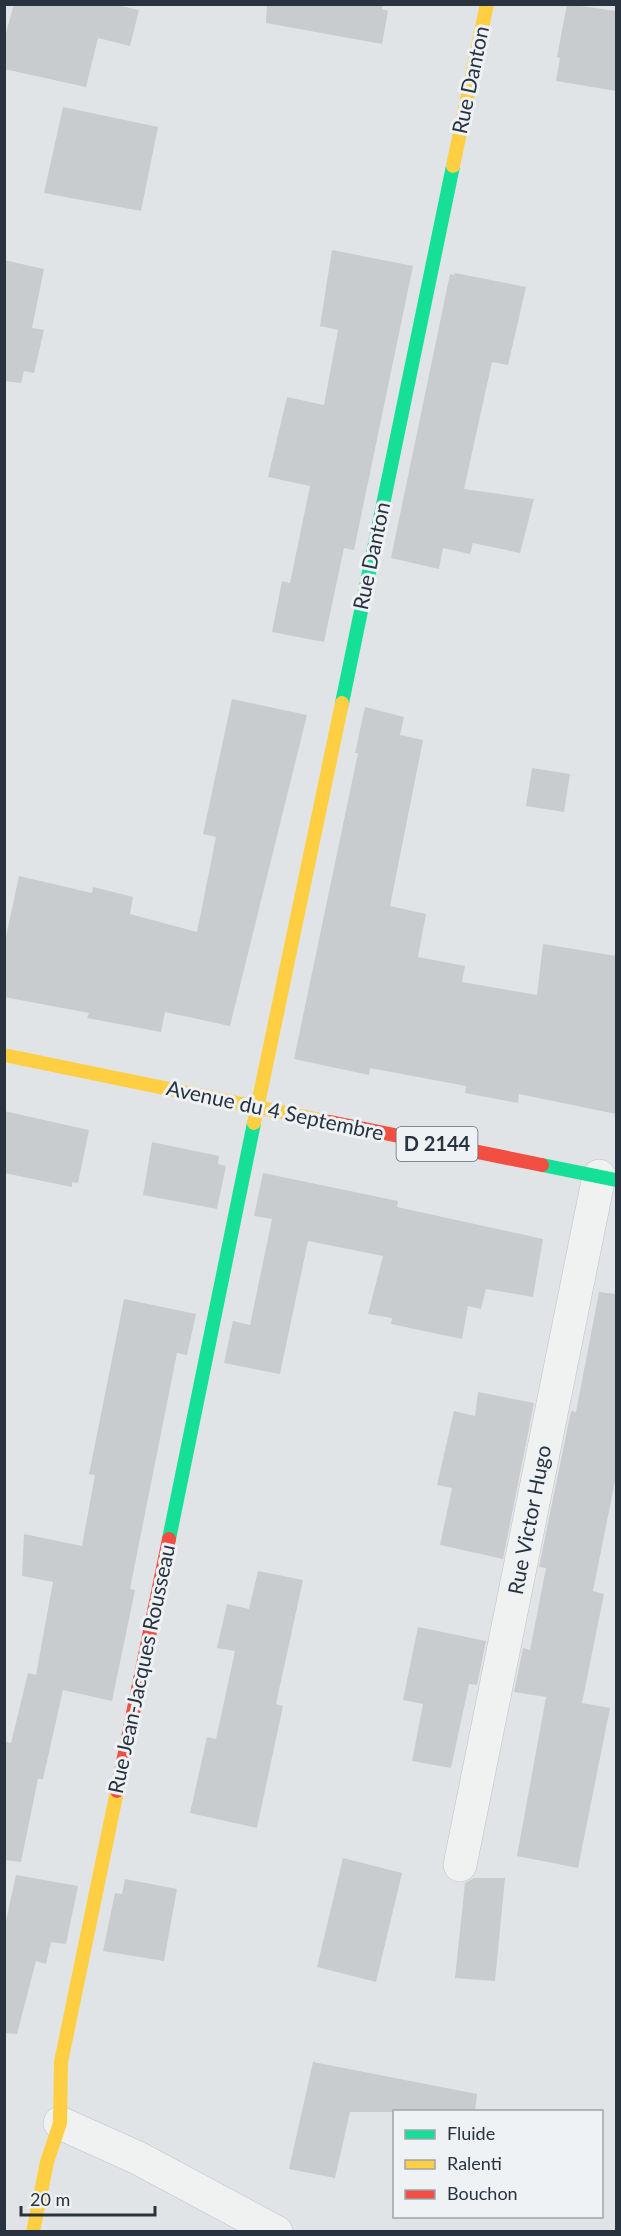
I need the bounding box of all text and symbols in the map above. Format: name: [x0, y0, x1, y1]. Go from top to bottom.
street label: Rue Danton: [446, 23, 493, 136]
street label: Rue Danton: [347, 499, 394, 612]
street label: Avenue du 4 Septembre: [165, 1074, 386, 1145]
road number: D 2144: [396, 1127, 478, 1161]
street label: Rue Victor Hugo: [502, 1443, 555, 1597]
street label: Rue Jean-Jacques Rousseau: [102, 1542, 179, 1796]
legend: [393, 2110, 603, 2218]
text: Fluide: [447, 2122, 495, 2144]
text: Ralenti: [447, 2152, 502, 2174]
scale bar: [21, 2179, 154, 2217]
text: Bouchon: [447, 2182, 518, 2204]
text: 20 m: [30, 2188, 70, 2210]

